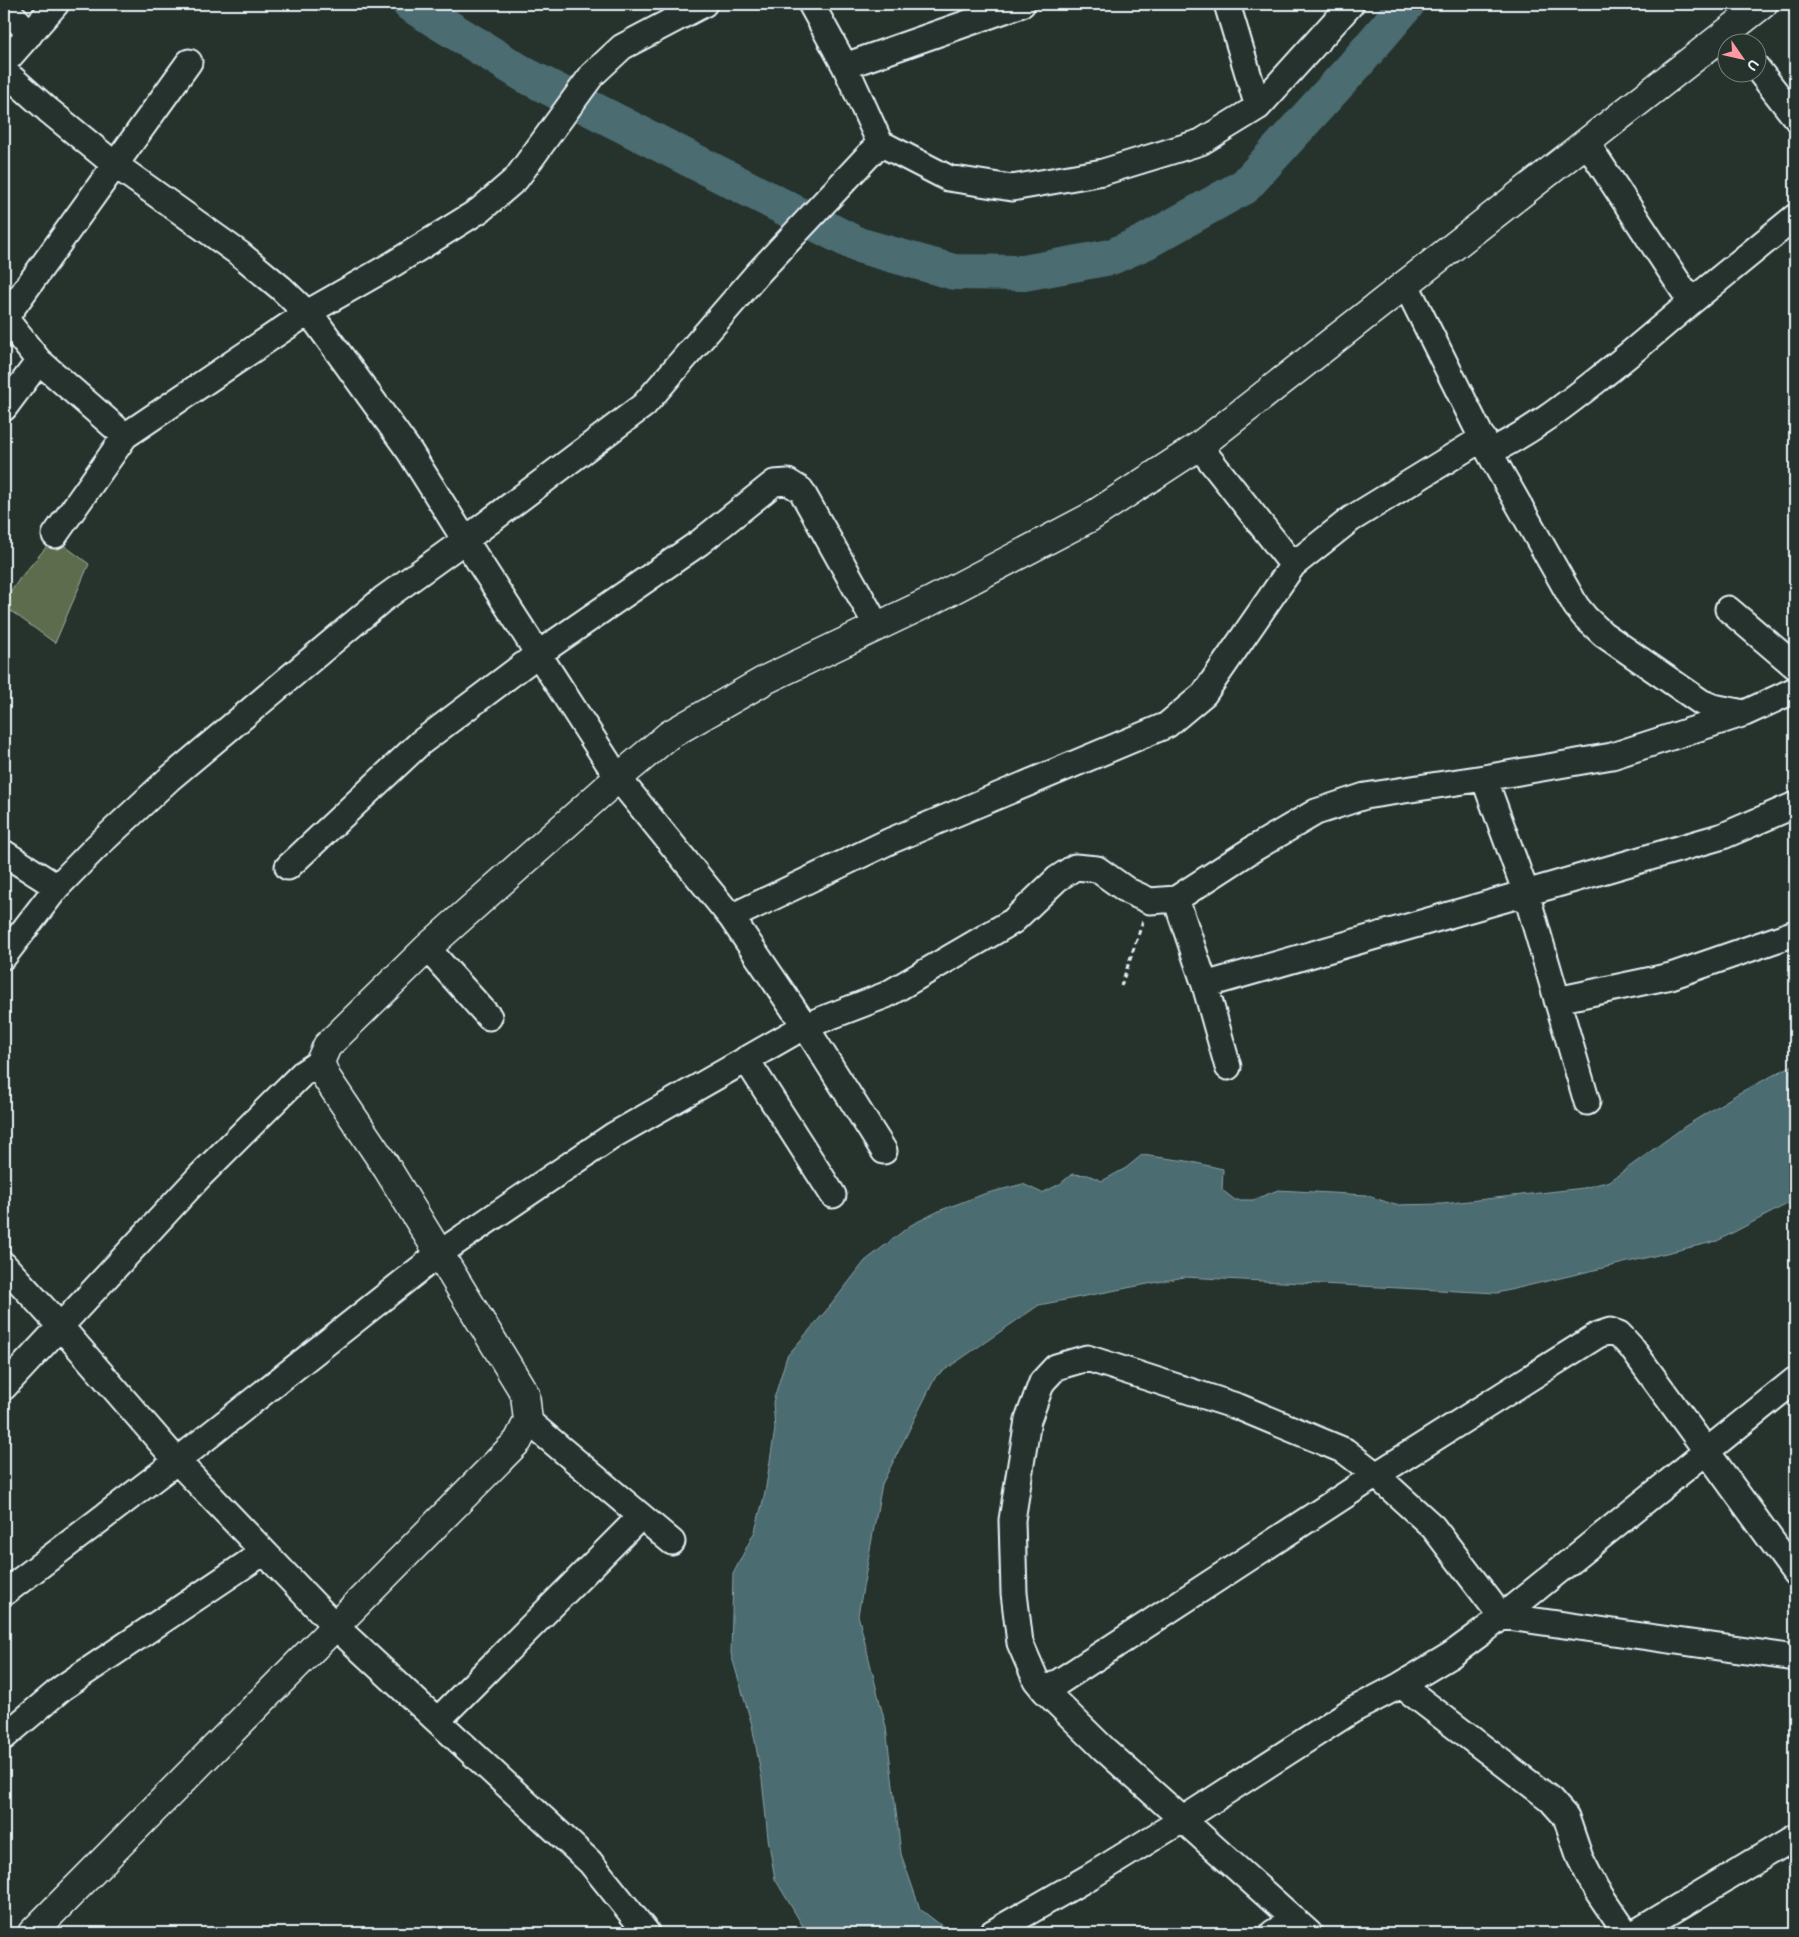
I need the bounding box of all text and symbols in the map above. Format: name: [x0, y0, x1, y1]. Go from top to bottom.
north arrow: [1716, 32, 1766, 82]
text: U: [1743, 56, 1762, 74]

